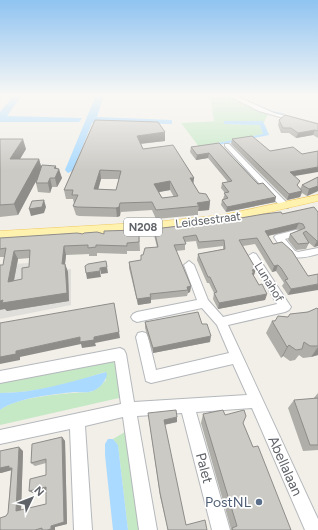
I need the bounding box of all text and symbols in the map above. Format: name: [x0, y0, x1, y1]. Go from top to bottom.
street label: Leidsestraat: [175, 209, 242, 231]
road number: N208: [124, 218, 162, 236]
street label: Lunahof: [251, 260, 287, 305]
street label: Abellalaan: [264, 433, 306, 499]
street label: Palet: [192, 451, 216, 485]
north arrow: [12, 478, 52, 518]
text: N: [31, 484, 47, 499]
place label: PostNL: [205, 494, 252, 511]
marker: PostNL: [254, 497, 264, 507]

